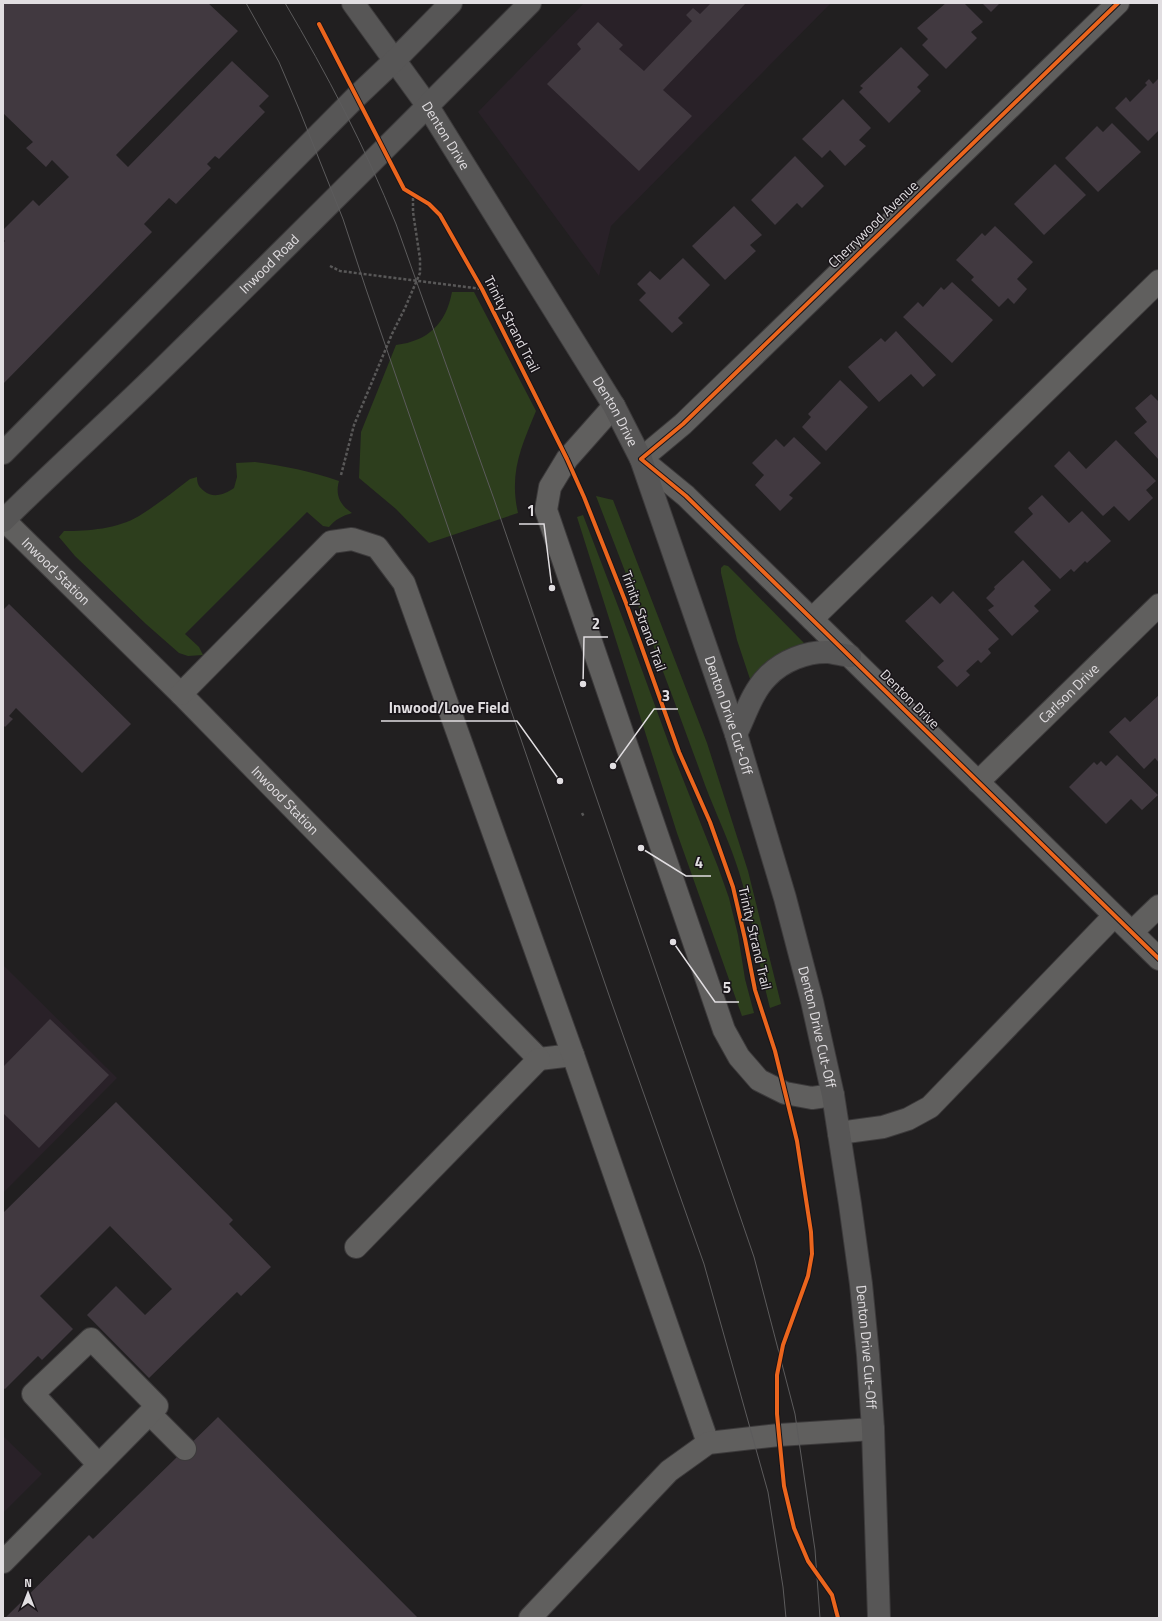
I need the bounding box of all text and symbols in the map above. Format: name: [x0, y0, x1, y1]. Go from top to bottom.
street label: Denton Drive: [417, 97, 476, 174]
street label: Cherrywood Avenue: [823, 175, 923, 272]
street label: Inwood Road: [234, 229, 304, 298]
street label: Trinity Strand Trail: [479, 272, 546, 376]
street label: Denton Drive: [588, 372, 644, 450]
callout: 1: [519, 497, 544, 524]
text: 1: [527, 499, 535, 522]
street label: Inwood Station: [17, 532, 96, 610]
street label: Trinity Strand Trail: [616, 567, 672, 674]
callout: 2: [584, 610, 608, 637]
text: 2: [592, 612, 600, 635]
street label: Denton Drive Cut-Off: [700, 653, 759, 778]
street label: Carlson Drive: [1033, 658, 1104, 728]
street label: Denton Drive: [876, 664, 945, 733]
callout: 3: [654, 682, 678, 709]
text: 3: [662, 684, 670, 707]
callout: Inwood/Love Field: [381, 694, 517, 721]
text: Inwood/Love Field: [389, 696, 509, 719]
street label: Inwood Station: [247, 761, 324, 839]
callout: 4: [686, 849, 711, 876]
text: 4: [695, 851, 703, 874]
street label: Trinity Strand Trail: [733, 884, 778, 992]
street label: Denton Drive Cut-Off: [793, 964, 842, 1090]
callout: 5: [715, 975, 739, 1002]
text: 5: [723, 976, 731, 999]
street label: Denton Drive Cut-Off: [851, 1284, 883, 1410]
north arrow: [8, 1573, 48, 1613]
text: N: [24, 1575, 32, 1591]

